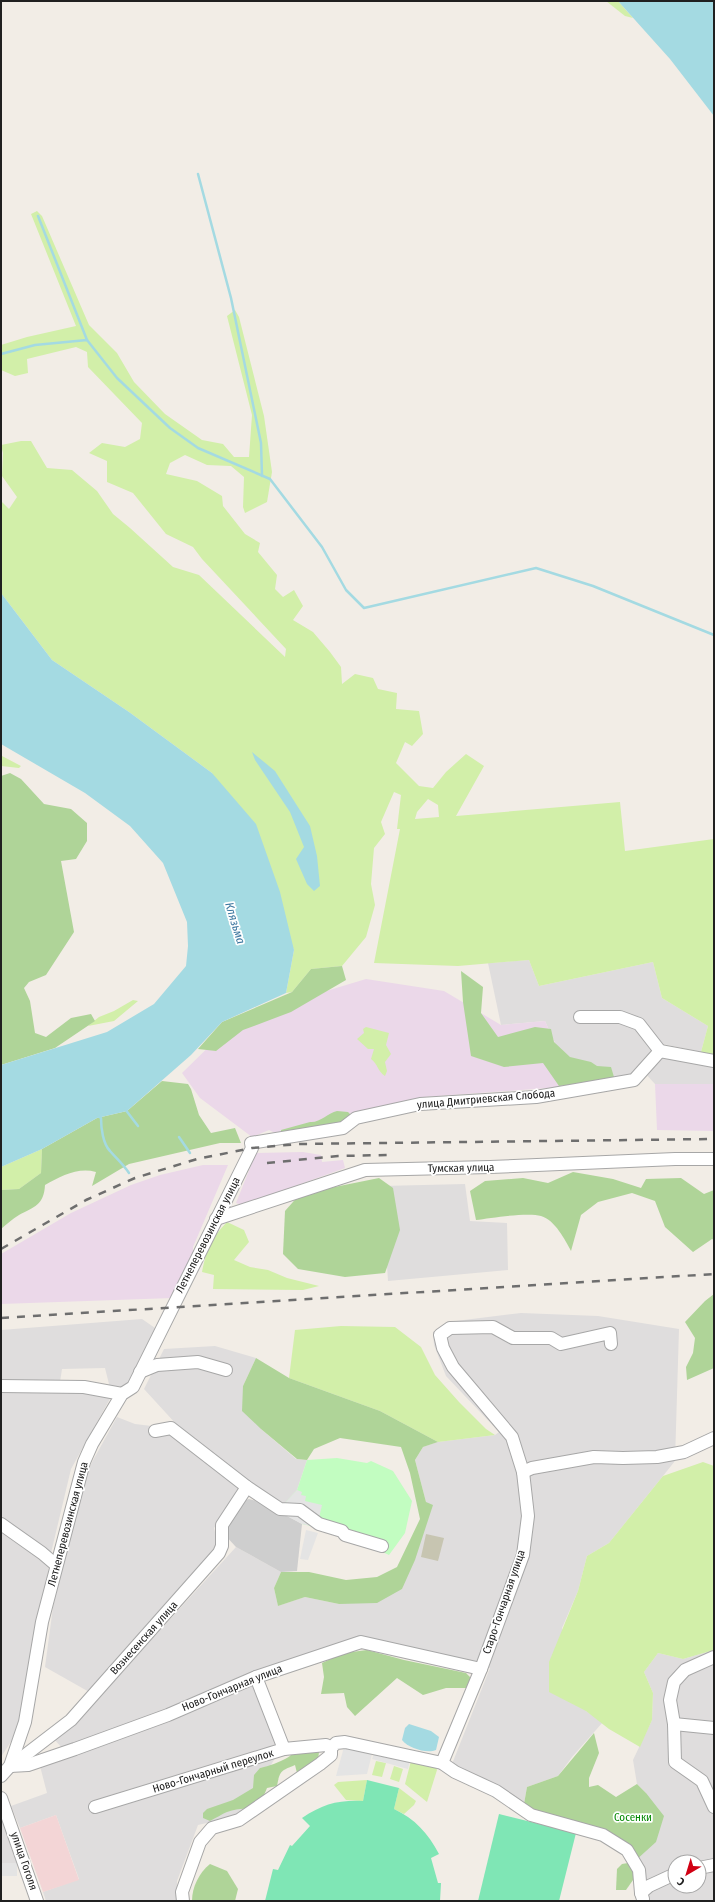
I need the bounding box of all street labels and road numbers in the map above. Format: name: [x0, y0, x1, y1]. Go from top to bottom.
street label: улица Дмитриевская Слобода: [416, 1086, 556, 1112]
street label: Тумская улица: [427, 1161, 495, 1175]
street label: Летнеперевозинская улица: [173, 1175, 243, 1295]
street label: Летнеперевозинская улица: [45, 1460, 91, 1588]
street label: Старо-Гончарная улица: [480, 1548, 528, 1656]
street label: Вознесенская улица: [108, 1599, 180, 1677]
street label: Ново-Гончарная улица: [180, 1662, 284, 1714]
street label: Ново-Гончарный переулок: [151, 1746, 276, 1796]
street label: улица Гоголя: [8, 1830, 40, 1892]

